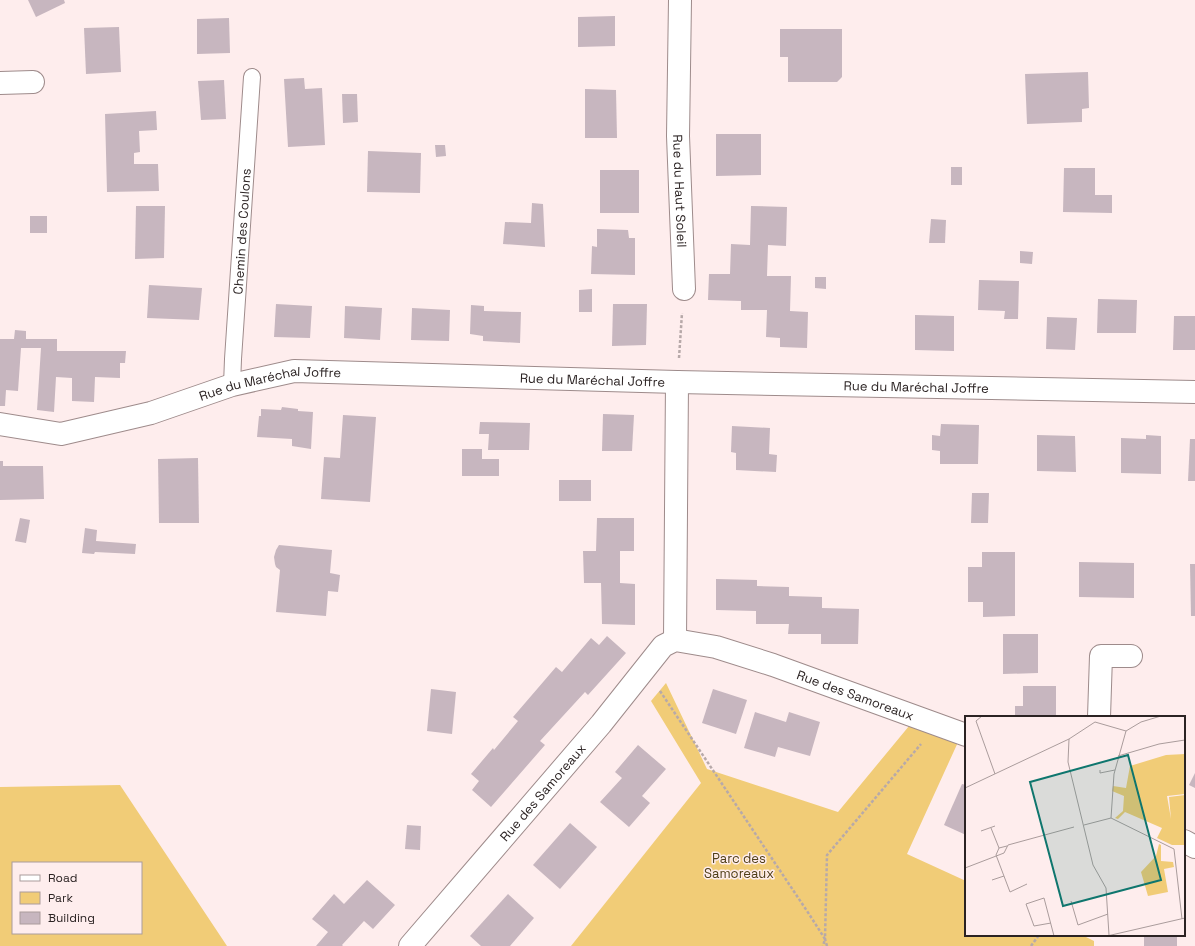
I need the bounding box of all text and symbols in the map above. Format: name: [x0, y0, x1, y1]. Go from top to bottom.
street label: Rue du Haut Soleil: [669, 134, 690, 248]
street label: Chemin des Coulons: [229, 168, 255, 295]
street label: Rue du Maréchal Joffre: [197, 362, 341, 405]
street label: Rue du Maréchal Joffre: [520, 369, 665, 391]
street label: Rue du Maréchal Joffre: [844, 377, 989, 397]
street label: Rue des Samoreaux: [794, 666, 917, 725]
inset map: [965, 716, 1185, 936]
street label: Rue des Samoreaux: [496, 740, 590, 845]
park label: Parc des Samoreaux: [704, 850, 774, 882]
legend: [12, 862, 142, 934]
text: Road: [48, 870, 77, 886]
text: Park: [48, 890, 73, 906]
text: Building: [48, 910, 95, 926]

